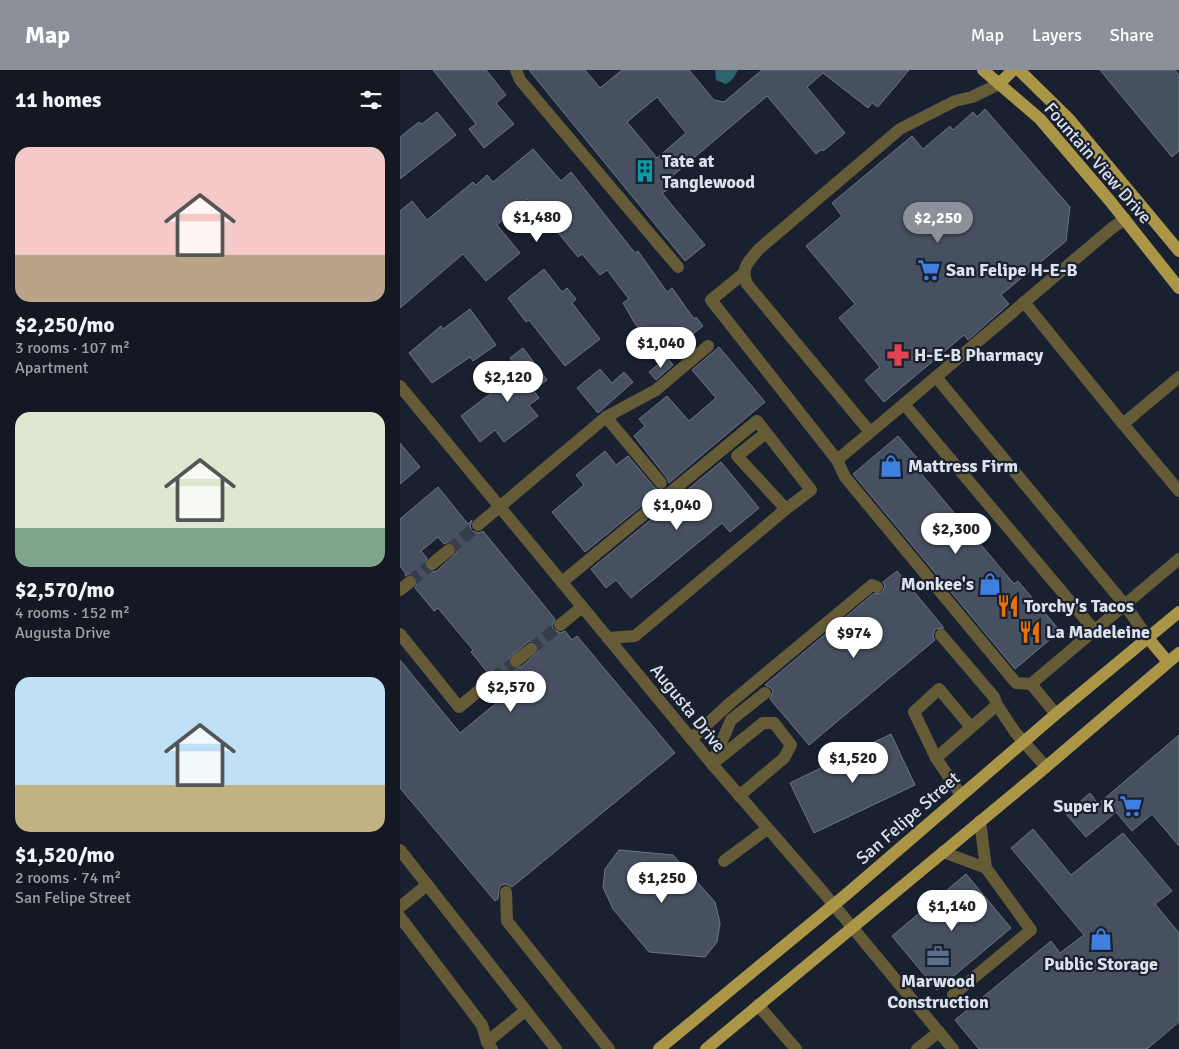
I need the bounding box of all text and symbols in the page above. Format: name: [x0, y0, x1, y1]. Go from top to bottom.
text: Map: [25, 20, 70, 50]
text: Map: [971, 24, 1004, 46]
text: Layers: [1032, 24, 1082, 46]
text: Share: [1110, 24, 1154, 46]
icon: filters: [357, 86, 385, 114]
text: 11 homes: [15, 87, 101, 113]
street label: Fountain View Drive: [1039, 98, 1157, 228]
place label: Tate at Tanglewood: [662, 150, 755, 193]
building icon: Tate at Tanglewood: [632, 158, 658, 184]
icon: home: [155, 180, 245, 270]
pin: $1,480: [496, 200, 578, 243]
pin: $2,250: [897, 202, 979, 244]
text: $1,480: [513, 207, 561, 227]
text: $2,250: [914, 208, 962, 228]
supermarket icon: San Felipe H-E-B: [916, 257, 942, 283]
place label: San Felipe H-E-B: [946, 259, 1078, 281]
text: $2,250/mo: [15, 312, 114, 338]
pin: $1,040: [620, 326, 702, 369]
text: $1,040: [637, 333, 685, 353]
text: 3 rooms · 107 m²: [15, 338, 130, 358]
pharmacy icon: H-E-B Pharmacy: [885, 342, 911, 368]
place label: H-E-B Pharmacy: [914, 344, 1043, 366]
text: Apartment: [15, 358, 88, 378]
pin: $2,120: [467, 360, 549, 403]
text: $2,120: [484, 367, 532, 387]
icon: home: [155, 445, 245, 535]
shop icon: Mattress Firm: [878, 453, 904, 479]
place label: Mattress Firm: [908, 455, 1018, 477]
pin: $1,040: [636, 488, 718, 531]
text: $1,040: [653, 495, 701, 515]
pin: $2,300: [915, 512, 997, 555]
text: $2,300: [932, 519, 980, 539]
shop icon: Monkee's: [977, 571, 1003, 597]
place label: Monkee's: [901, 573, 974, 595]
text: $2,570/mo: [15, 577, 114, 603]
restaurant icon: Torchy's Tacos: [995, 593, 1021, 619]
place label: Torchy's Tacos: [1024, 595, 1134, 617]
text: 4 rooms · 152 m²: [15, 603, 130, 623]
pin: $974: [824, 616, 884, 659]
restaurant icon: La Madeleine: [1017, 619, 1043, 645]
place label: La Madeleine: [1046, 621, 1150, 643]
text: Augusta Drive: [15, 623, 111, 643]
text: $974: [837, 623, 871, 643]
street label: Augusta Drive: [646, 659, 730, 757]
pin: $2,570: [470, 670, 552, 713]
text: $2,570: [487, 677, 535, 697]
icon: home: [155, 710, 245, 800]
pin: $1,520: [812, 742, 894, 784]
text: $1,520: [829, 748, 877, 768]
street label: San Felipe Street: [852, 767, 964, 869]
supermarket icon: Super K: [1118, 793, 1144, 819]
place label: Super K: [1053, 795, 1115, 817]
text: $1,520/mo: [15, 842, 114, 868]
pin: $1,250: [621, 862, 703, 904]
text: 2 rooms · 74 m²: [15, 868, 121, 888]
text: $1,250: [638, 868, 686, 888]
text: San Felipe Street: [15, 888, 131, 908]
pin: $1,140: [911, 890, 993, 932]
text: $1,140: [928, 896, 976, 916]
shop icon: Public Storage: [1088, 926, 1114, 952]
office icon: Marwood Construction: [925, 943, 951, 969]
place label: Public Storage: [1044, 953, 1158, 975]
place label: Marwood Construction: [887, 970, 989, 1013]

